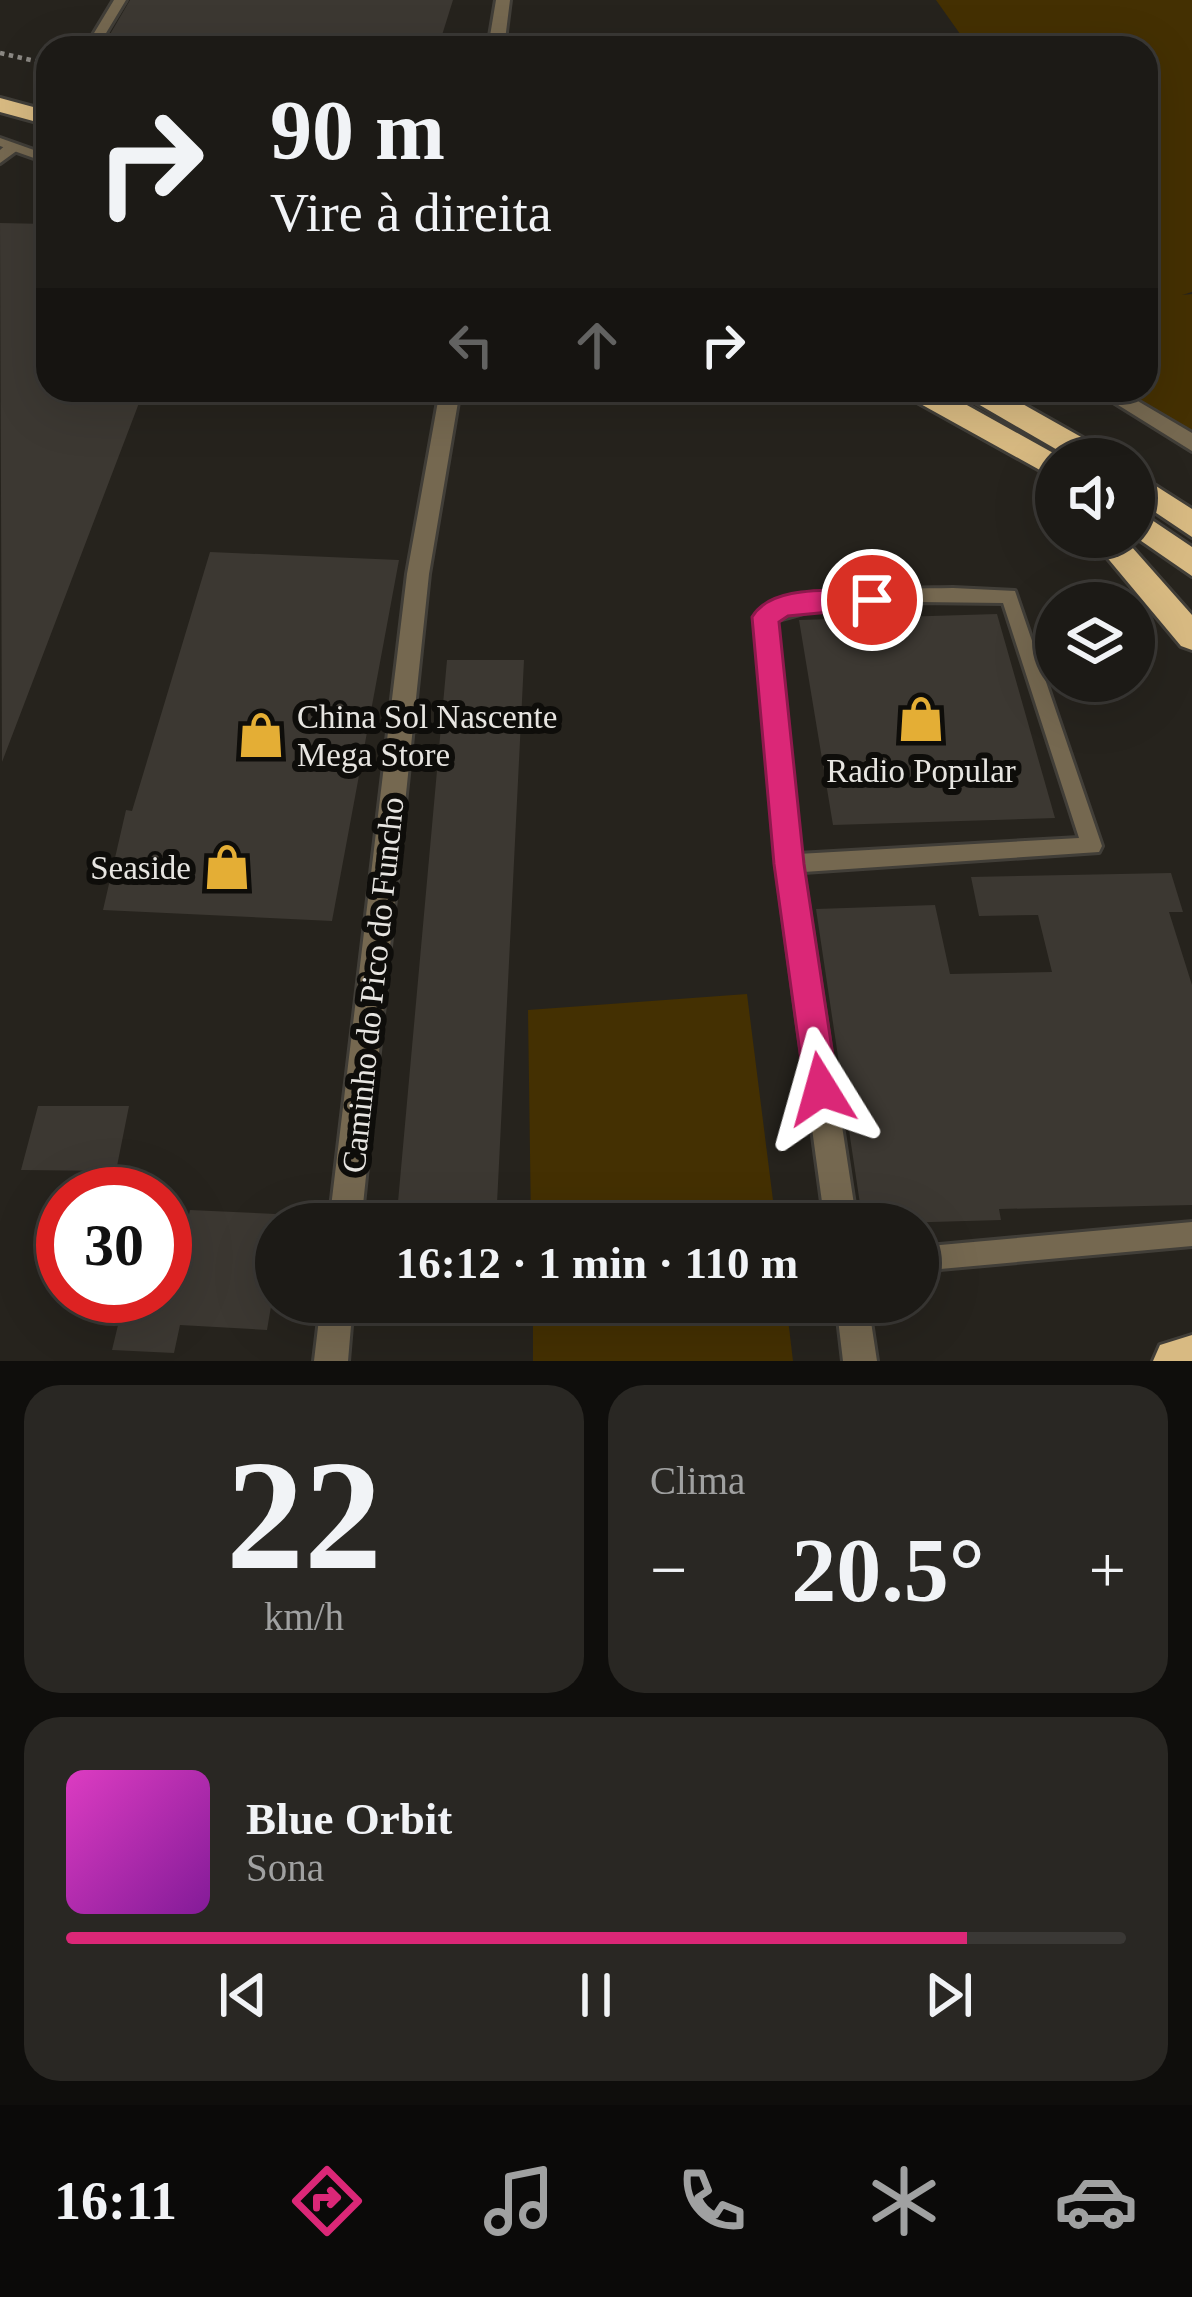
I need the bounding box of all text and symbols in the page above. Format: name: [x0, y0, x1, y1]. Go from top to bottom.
icon: right: [72, 84, 228, 240]
text: 90 m: [270, 84, 445, 177]
text: Vire à direita: [270, 183, 552, 243]
icon: left: [438, 312, 504, 378]
icon: ahead: [564, 312, 630, 378]
icon: right: [690, 312, 756, 378]
map controls: [1035, 438, 1155, 702]
button: sound: [1035, 438, 1155, 558]
pin: [821, 549, 923, 651]
icon: arrive: [839, 567, 905, 633]
button: layers: [1035, 582, 1155, 702]
shop icon: Radio Popular: [896, 694, 946, 744]
place label: China Sol Nascente Mega Store: [297, 699, 557, 773]
shop icon: China Sol Nascente Mega Store: [236, 710, 286, 760]
place label: Radio Popular: [826, 753, 1016, 789]
street label: Caminho do Pico do Funcho: [335, 795, 411, 1175]
shop icon: Seaside: [202, 842, 252, 892]
place label: Seaside: [90, 850, 191, 886]
position arrow: [758, 1026, 884, 1152]
speed limit sign: 30: [36, 1167, 192, 1323]
text: 16:12 · 1 min · 110 m: [396, 1238, 798, 1288]
text: 22: [226, 1429, 382, 1602]
text: Clima: [650, 1459, 745, 1502]
text: 20.5°: [791, 1521, 985, 1620]
text: −: [650, 1533, 687, 1606]
text: +: [1089, 1533, 1126, 1606]
text: km/h: [264, 1595, 344, 1638]
text: Blue Orbit: [246, 1794, 452, 1844]
text: Sona: [246, 1846, 324, 1889]
icon: previous: [210, 1962, 276, 2028]
icon: pause: [563, 1962, 629, 2028]
icon: next: [916, 1962, 982, 2028]
icon: directions: [285, 2159, 369, 2243]
icon: music: [477, 2159, 561, 2243]
icon: phone: [670, 2159, 754, 2243]
icon: climate: [862, 2159, 946, 2243]
icon: car: [1054, 2159, 1138, 2243]
text: 16:11: [54, 2171, 177, 2231]

